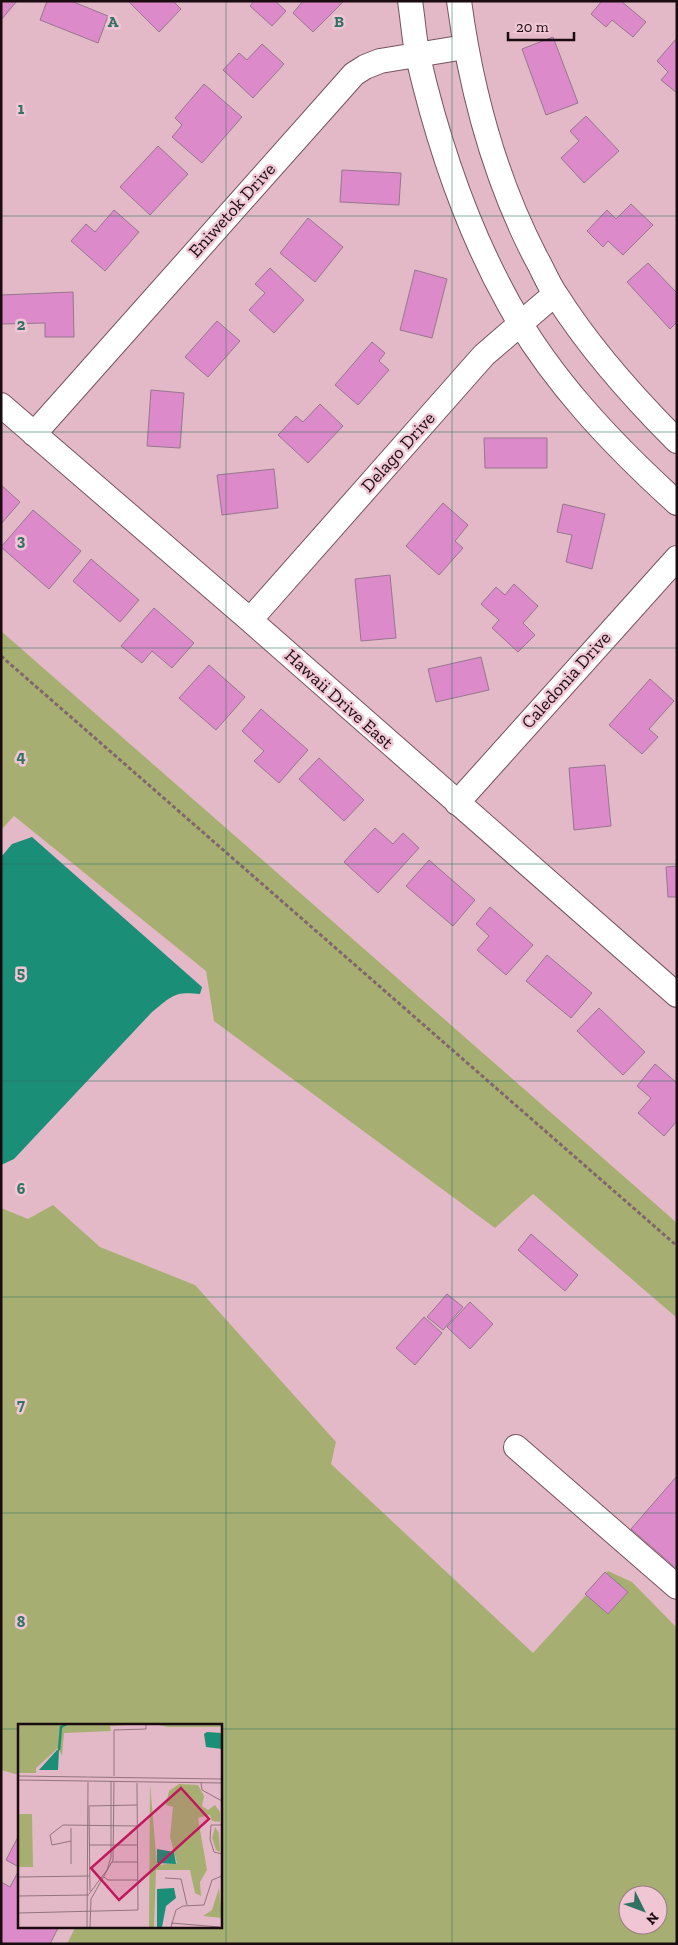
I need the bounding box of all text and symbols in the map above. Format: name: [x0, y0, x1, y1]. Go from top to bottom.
scale bar: [508, 10, 574, 42]
text: A: [108, 12, 119, 31]
text: B: [334, 12, 344, 31]
text: 20 m: [516, 18, 549, 36]
text: 1: [18, 99, 25, 118]
street label: Eniwetok Drive: [184, 158, 280, 262]
text: 2: [17, 315, 26, 334]
street label: Delago Drive: [356, 407, 440, 497]
text: 3: [17, 531, 26, 550]
street label: Caledonia Drive: [517, 627, 615, 733]
street label: Hawaii Drive East: [280, 644, 398, 754]
text: 4: [16, 747, 26, 766]
text: 5: [17, 963, 25, 982]
text: 6: [17, 1179, 26, 1198]
text: 7: [17, 1395, 25, 1414]
text: 8: [17, 1612, 26, 1631]
inset map: [18, 1724, 221, 1928]
north arrow: [618, 1885, 668, 1935]
text: N: [642, 1909, 662, 1928]

